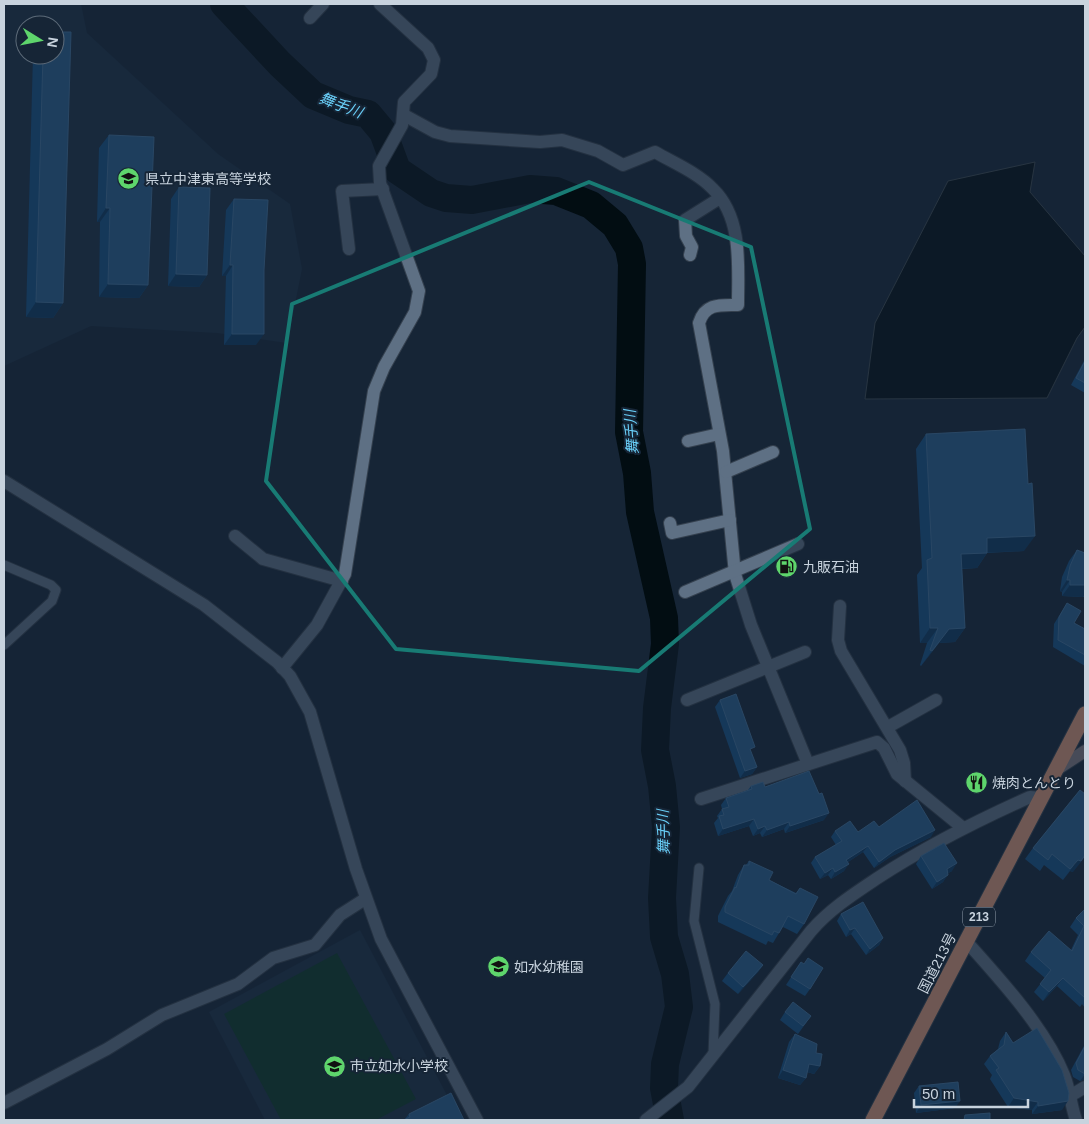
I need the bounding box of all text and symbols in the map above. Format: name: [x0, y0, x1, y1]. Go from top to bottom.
north arrow: [15, 15, 65, 65]
text: N: [44, 36, 62, 49]
water label: 舞手川: [317, 89, 367, 122]
school or university icon: 県立中津東高等学校: [117, 167, 141, 191]
place label: 県立中津東高等学校: [145, 171, 271, 187]
water label: 舞手川: [621, 407, 641, 455]
fuel station icon: 九販石油: [775, 555, 799, 579]
place label: 九販石油: [803, 559, 859, 575]
restaurant icon: 焼肉とんとり: [964, 771, 988, 795]
place label: 焼肉とんとり: [992, 775, 1076, 791]
water label: 舞手川: [654, 807, 672, 855]
road number: 213: [963, 908, 995, 926]
street label: 国道213号: [915, 930, 959, 996]
school or university icon: 如水幼稚園: [486, 955, 510, 979]
place label: 如水幼稚園: [514, 959, 584, 975]
school or university icon: 市立如水小学校: [322, 1054, 346, 1078]
place label: 市立如水小学校: [350, 1058, 448, 1074]
scale bar: [914, 1076, 1028, 1108]
text: 50 m: [922, 1085, 955, 1102]

